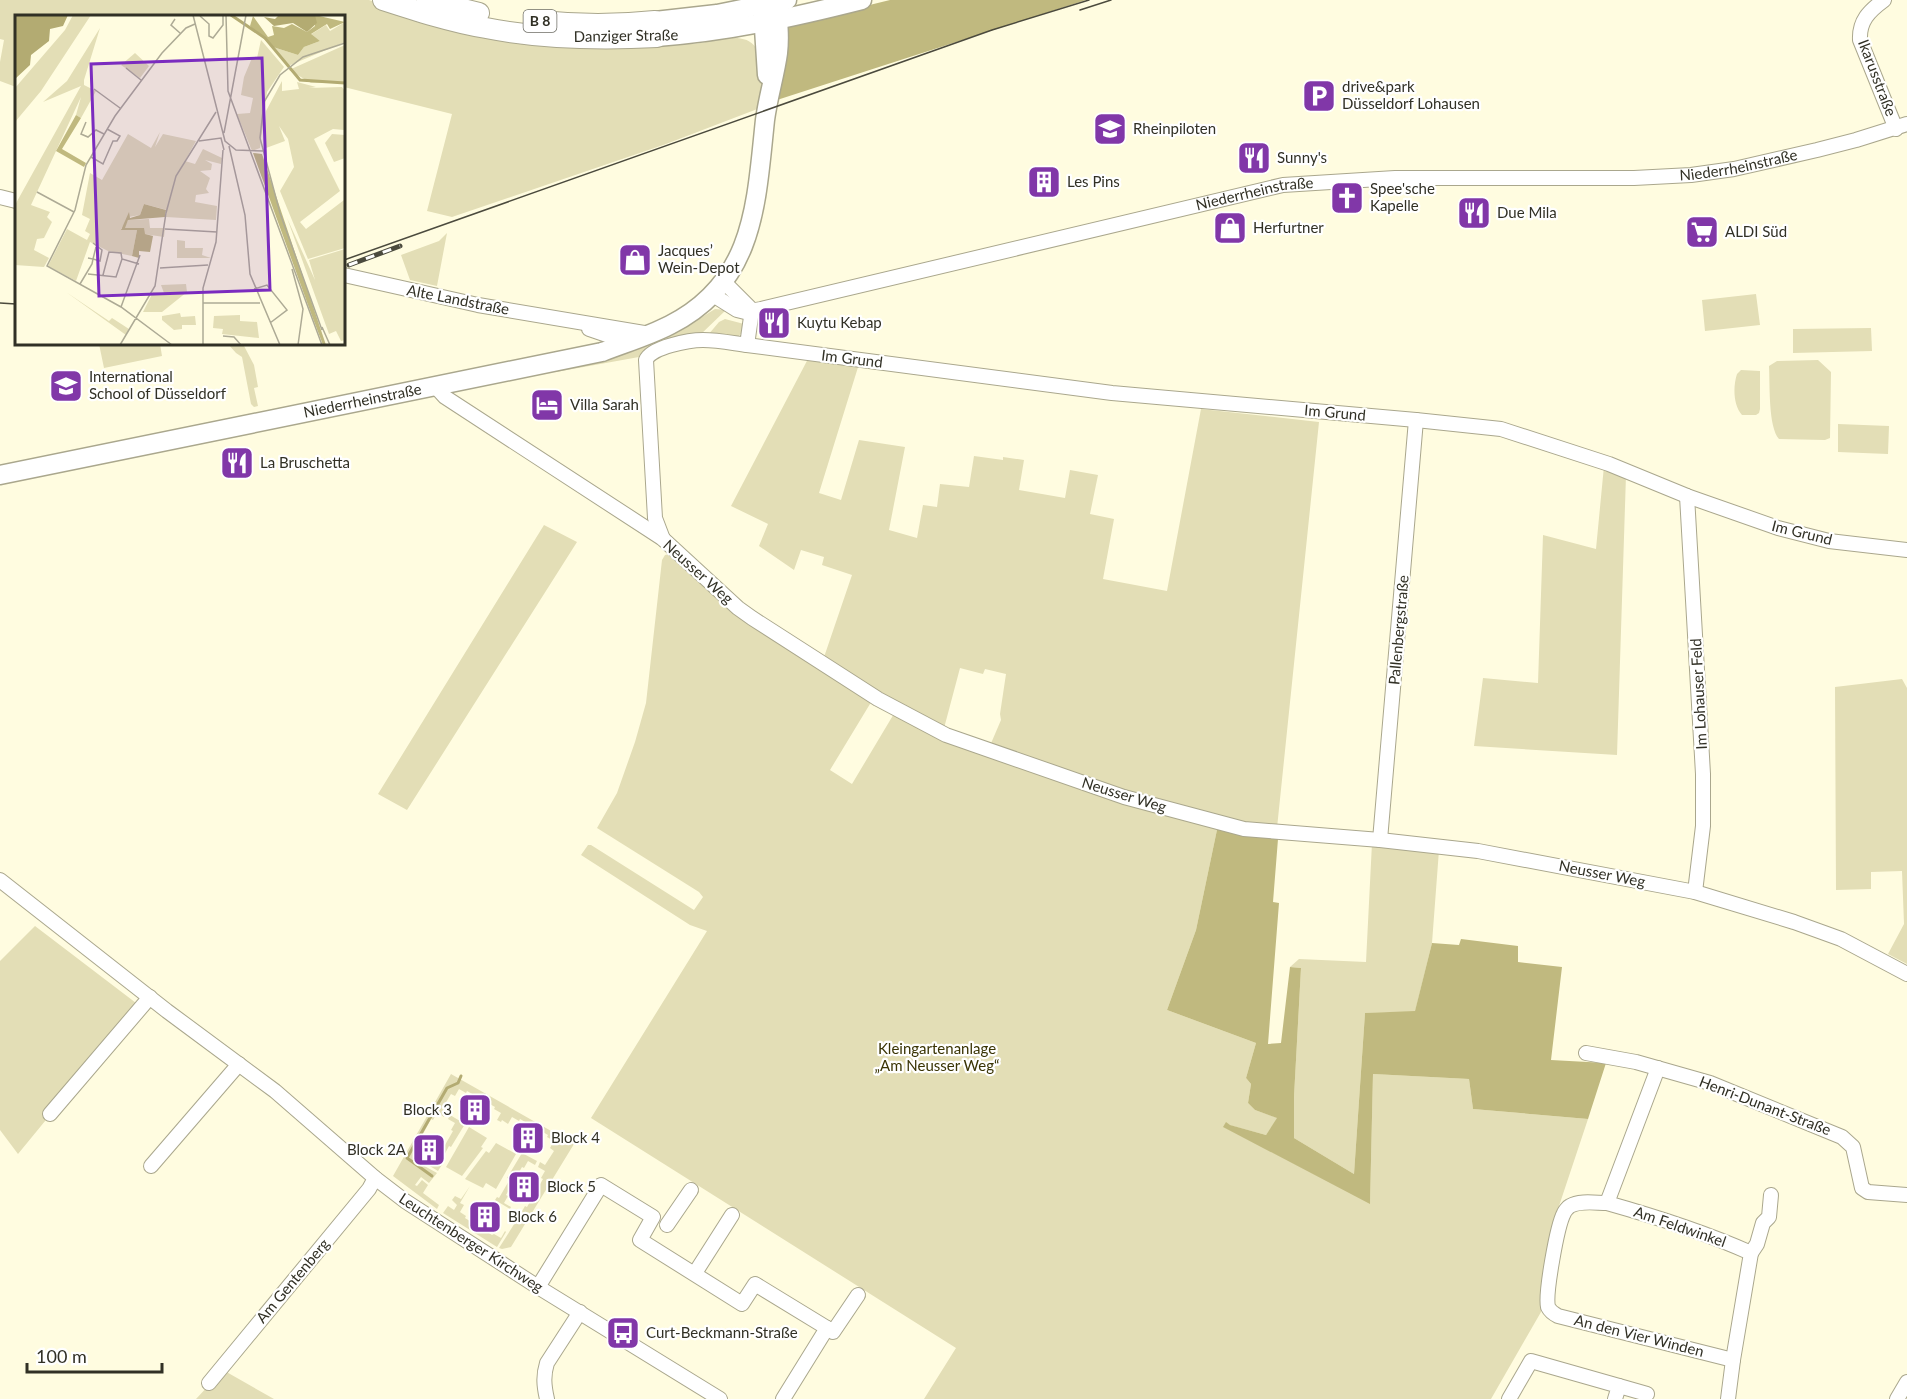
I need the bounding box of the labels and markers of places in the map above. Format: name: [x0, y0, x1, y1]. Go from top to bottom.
place label: drive&park Düsseldorf Lohausen: [1342, 77, 1480, 112]
parking icon: drive&park Düsseldorf Lohausen: [1301, 78, 1337, 114]
school or university icon: Rheinpiloten: [1092, 111, 1128, 147]
place label: Rheinpiloten: [1133, 119, 1216, 137]
restaurant icon: Sunny's: [1236, 140, 1272, 176]
place label: Sunny's: [1277, 148, 1327, 166]
building icon: Les Pins: [1026, 164, 1062, 200]
place label: Les Pins: [1067, 172, 1120, 190]
place label: Spee'sche Kapelle: [1370, 179, 1435, 214]
church icon: Spee'sche Kapelle: [1329, 180, 1365, 216]
restaurant icon: Due Mila: [1456, 195, 1492, 231]
place label: Due Mila: [1497, 203, 1557, 221]
shop icon: Herfurtner: [1212, 210, 1248, 246]
supermarket icon: ALDI Süd: [1684, 214, 1720, 250]
place label: Herfurtner: [1253, 218, 1324, 236]
place label: ALDI Süd: [1725, 222, 1787, 240]
place label: Jacques’ Wein-Depot: [658, 241, 740, 276]
shop icon: Jacques’ Wein-Depot: [617, 242, 653, 278]
restaurant icon: Kuytu Kebap: [756, 305, 792, 341]
place label: Kuytu Kebap: [797, 313, 882, 331]
place label: International School of Düsseldorf: [89, 367, 227, 402]
school or university icon: International School of Düsseldorf: [48, 368, 84, 404]
hotel icon: Villa Sarah: [529, 387, 565, 423]
place label: Villa Sarah: [570, 395, 639, 413]
restaurant icon: La Bruschetta: [219, 445, 255, 481]
place label: La Bruschetta: [260, 453, 350, 471]
building icon: Block 3: [457, 1092, 493, 1128]
place label: Block 3: [403, 1100, 452, 1118]
building icon: Block 4: [510, 1120, 546, 1156]
place label: Block 4: [551, 1128, 600, 1146]
building icon: Block 2A: [411, 1132, 447, 1168]
place label: Block 2A: [347, 1140, 407, 1158]
building icon: Block 5: [506, 1169, 542, 1205]
place label: Block 5: [547, 1177, 596, 1195]
building icon: Block 6: [467, 1199, 503, 1235]
place label: Block 6: [508, 1207, 557, 1225]
bus stop icon: Curt-Beckmann-Straße: [605, 1315, 641, 1351]
place label: Curt-Beckmann-Straße: [646, 1323, 798, 1341]

